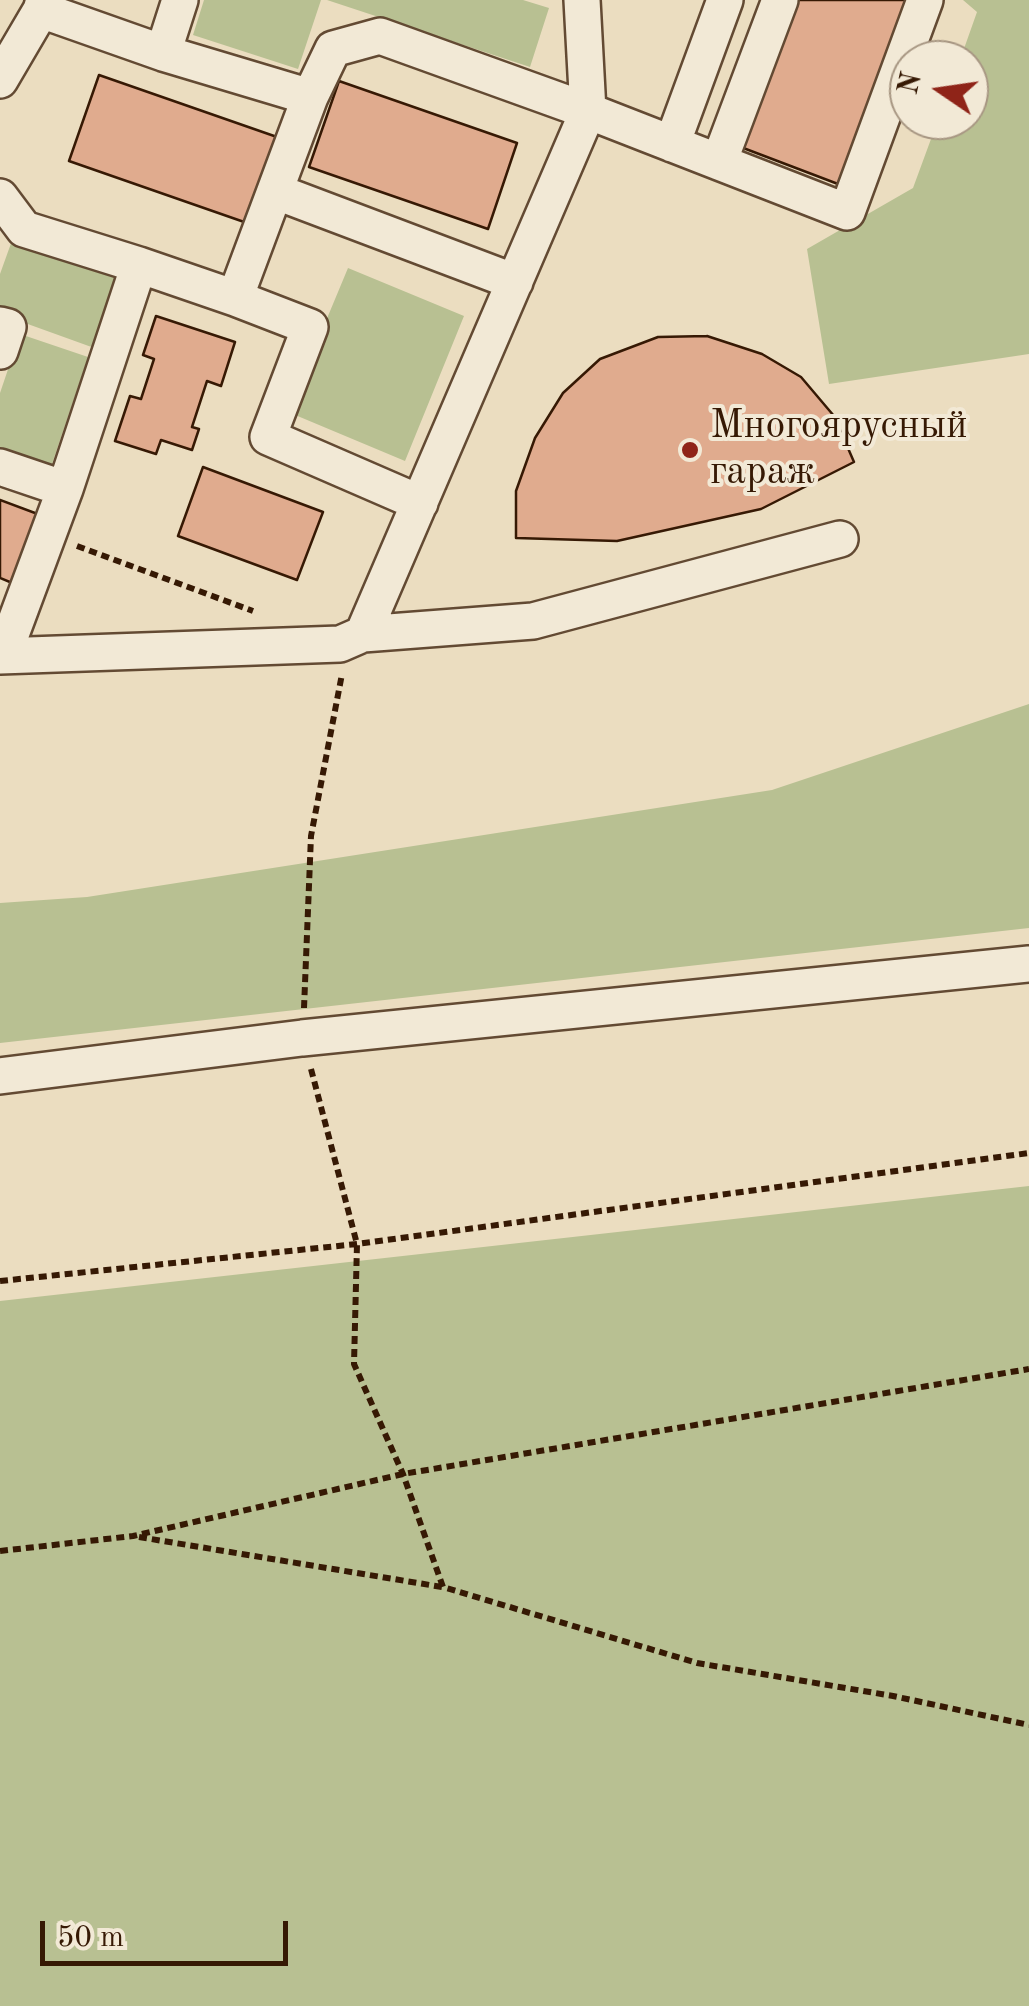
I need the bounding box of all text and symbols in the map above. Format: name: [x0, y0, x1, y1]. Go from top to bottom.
north arrow: [889, 40, 989, 140]
text: N: [896, 70, 928, 97]
place label: Многоярусный гараж: [710, 403, 968, 497]
marker: Многоярусный гараж: [679, 439, 701, 461]
scale bar: [45, 1901, 292, 1963]
text: 50 m: [57, 1923, 124, 1953]

